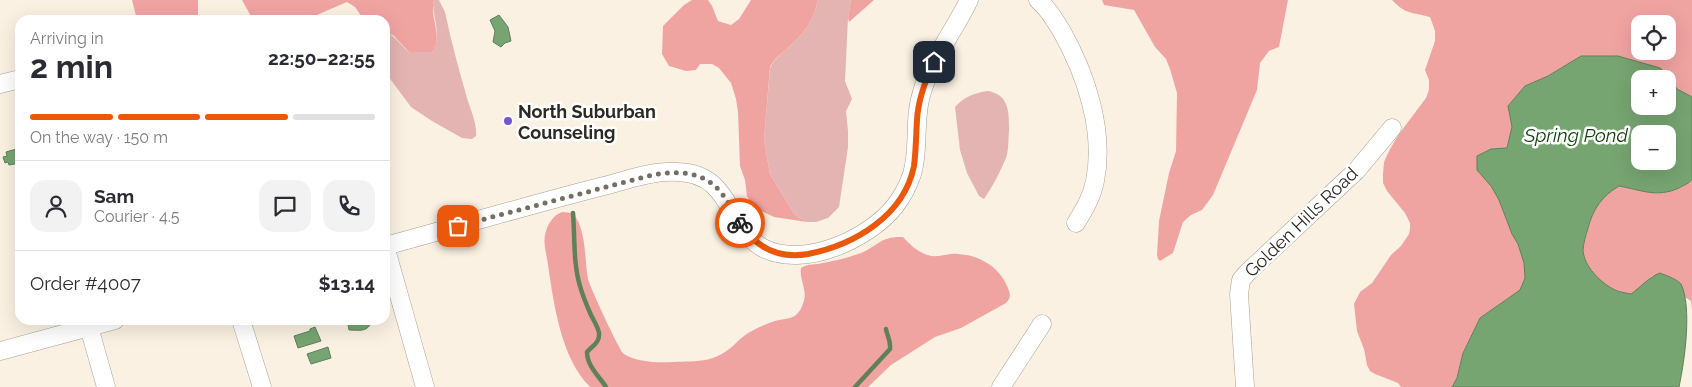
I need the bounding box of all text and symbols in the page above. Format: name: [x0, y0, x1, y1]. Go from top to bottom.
map controls: [1631, 15, 1676, 170]
button: locate: [1631, 15, 1676, 60]
text: Arriving in: [30, 29, 104, 48]
pin: [913, 41, 955, 83]
text: 22:50–22:55: [268, 47, 375, 69]
text: 2 min: [30, 48, 113, 85]
icon: home: [920, 48, 948, 76]
button: +: [1631, 70, 1676, 115]
place label: North Suburban Counseling: [518, 101, 656, 143]
marker: North Suburban Counseling: [502, 115, 514, 127]
water label: Spring Pond: [1523, 124, 1628, 146]
button: −: [1631, 125, 1676, 170]
text: On the way · 150 m: [30, 128, 168, 147]
street label: Golden Hills Road: [1240, 163, 1362, 281]
button: person: [30, 180, 82, 232]
button: chat: [259, 180, 311, 232]
button: phone: [323, 180, 375, 232]
text: Sam: [94, 185, 134, 207]
courier: [715, 198, 765, 248]
pin: [437, 205, 479, 247]
text: Courier · 4.5: [94, 207, 179, 226]
icon: bike: [726, 209, 754, 237]
icon: bag: [444, 212, 472, 240]
text: Order #4007: [30, 272, 141, 294]
text: $13.14: [318, 272, 375, 294]

